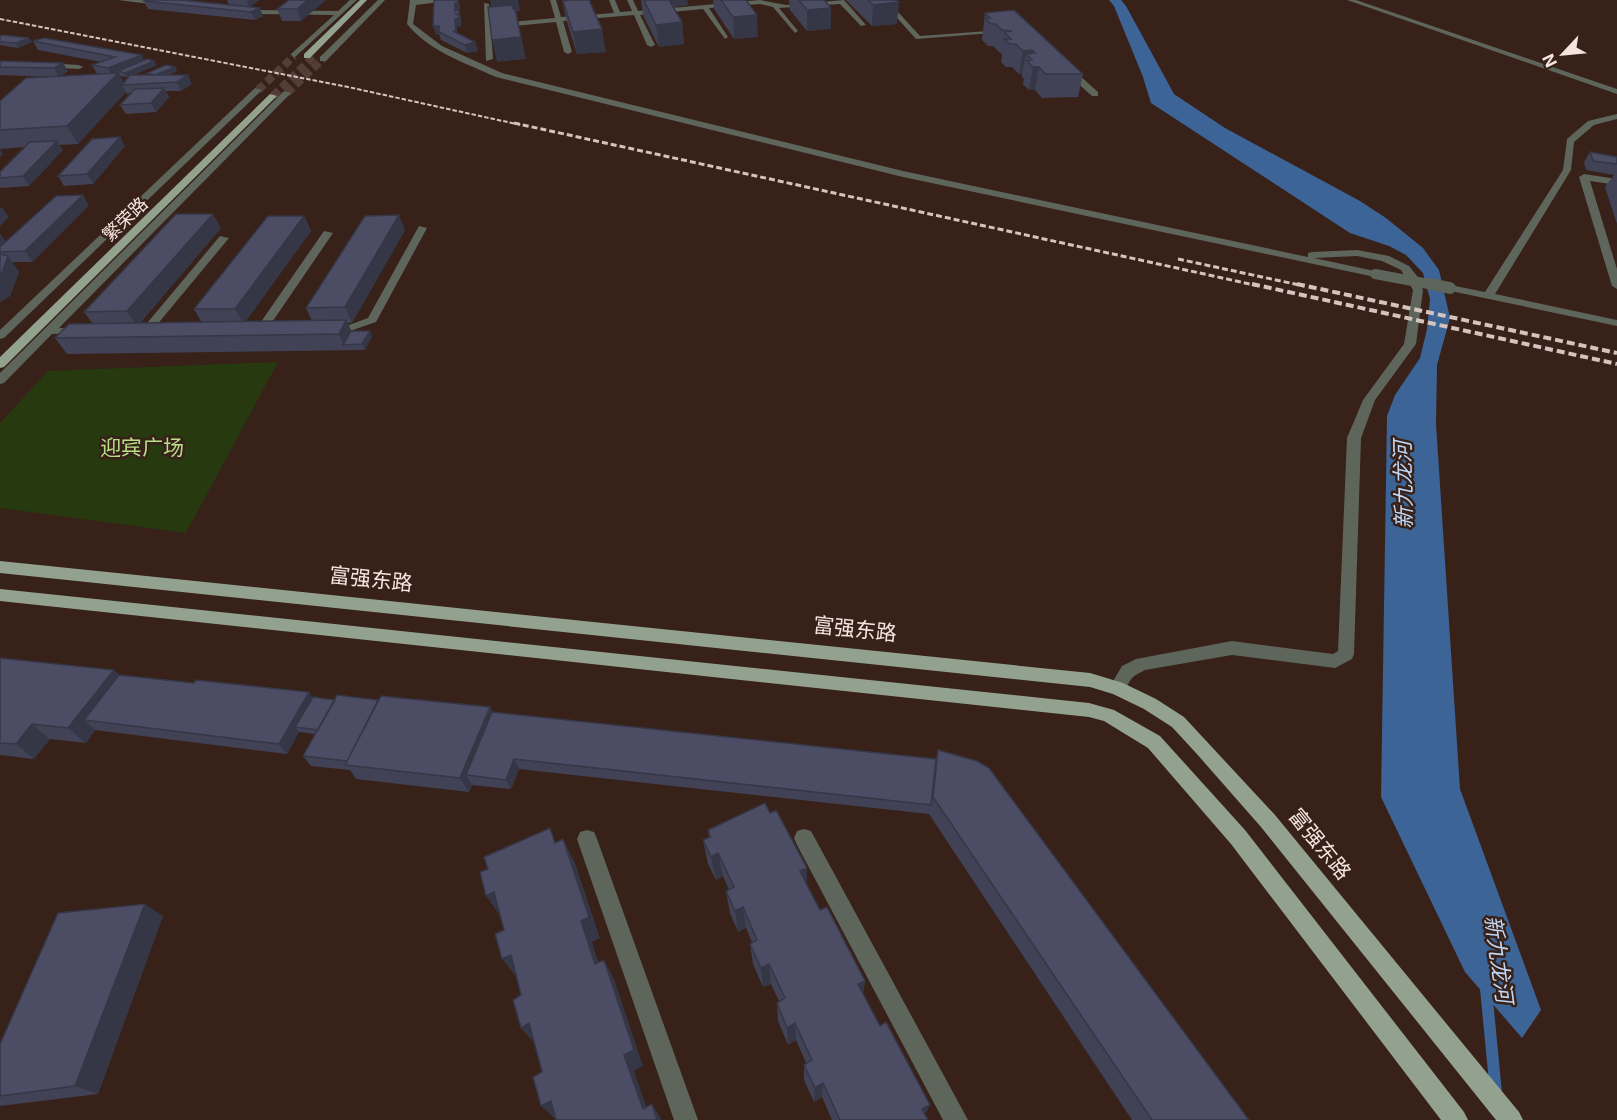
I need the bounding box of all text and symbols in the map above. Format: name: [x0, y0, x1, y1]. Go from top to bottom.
north arrow: [1533, 24, 1593, 84]
text: N: [1538, 51, 1561, 70]
street label: 繁荣路: [98, 193, 152, 245]
park label: 迎宾广场: [100, 435, 184, 460]
water label: 新九龙河: [1389, 437, 1417, 529]
street label: 富强东路: [328, 562, 414, 596]
street label: 富强东路: [812, 612, 898, 646]
street label: 富强东路: [1284, 803, 1356, 885]
water label: 新九龙河: [1480, 914, 1519, 1008]

